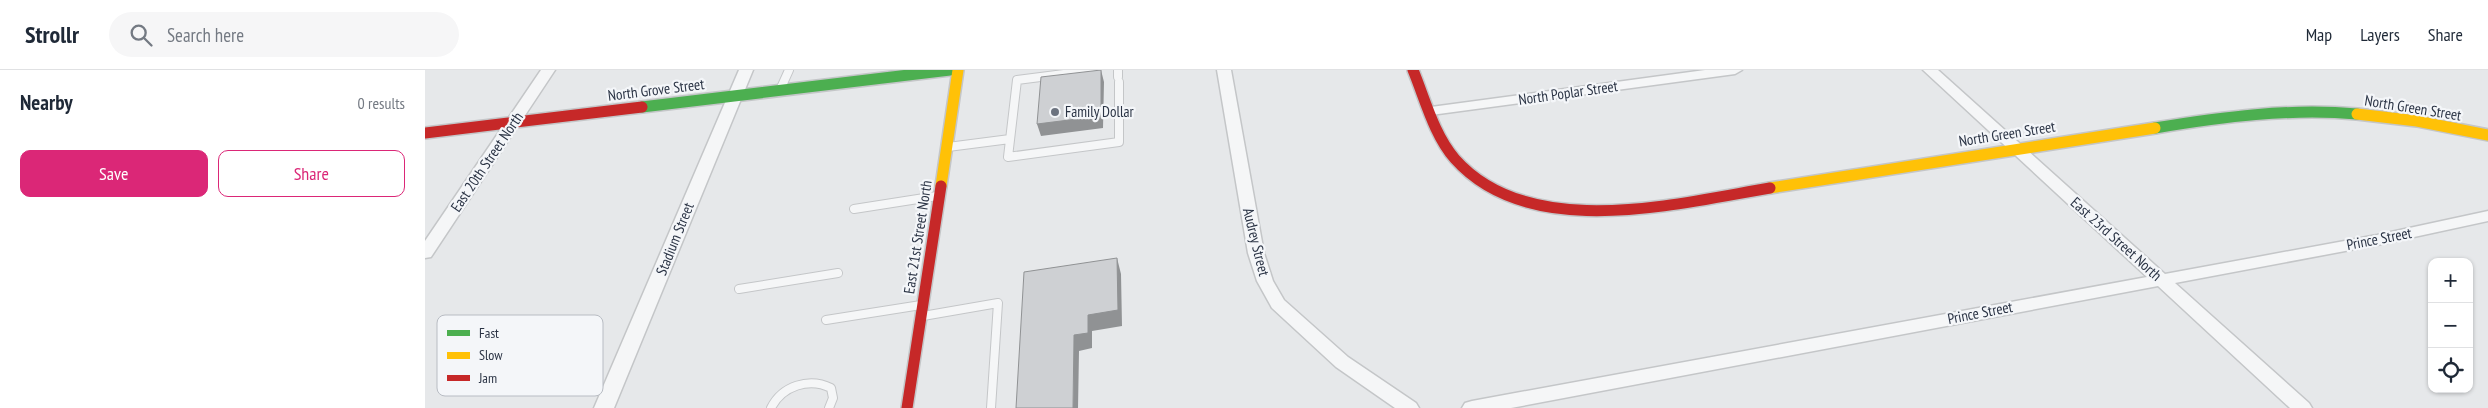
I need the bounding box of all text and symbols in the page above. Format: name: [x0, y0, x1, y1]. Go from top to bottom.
search box: [109, 12, 459, 57]
text: Strollr: [25, 19, 79, 50]
icon: search: [127, 21, 155, 49]
text: Search here: [167, 23, 244, 47]
text: Map: [2306, 23, 2332, 46]
text: Layers: [2360, 23, 2400, 46]
text: Share: [2428, 23, 2463, 46]
street label: North Grove Street: [607, 74, 705, 105]
street label: North Poplar Street: [1517, 76, 1619, 109]
text: Nearby: [20, 89, 73, 116]
street label: North Green Street: [2363, 90, 2463, 125]
text: 0 results: [358, 93, 405, 113]
place label: Family Dollar: [1065, 102, 1134, 121]
marker: Family Dollar: [1049, 106, 1061, 118]
street label: East 20th Street North: [446, 108, 527, 215]
street label: North Green Street: [1957, 116, 2057, 151]
button: Save: [20, 150, 208, 197]
button: Share: [218, 150, 405, 197]
street label: East 21st Street North: [899, 179, 936, 295]
street label: East 23rd Street North: [2067, 193, 2166, 285]
street label: Stadium Street: [651, 200, 698, 278]
street label: Audrey Street: [1239, 206, 1274, 278]
street label: Prince Street: [2345, 223, 2413, 254]
map controls: [2428, 258, 2473, 393]
button: +: [2428, 258, 2473, 303]
street label: Prince Street: [1946, 297, 2014, 328]
button: −: [2428, 303, 2473, 348]
legend: [437, 315, 603, 396]
text: Fast: [479, 324, 499, 342]
text: Slow: [479, 346, 503, 364]
button: locate: [2428, 348, 2473, 393]
text: Jam: [478, 369, 497, 387]

